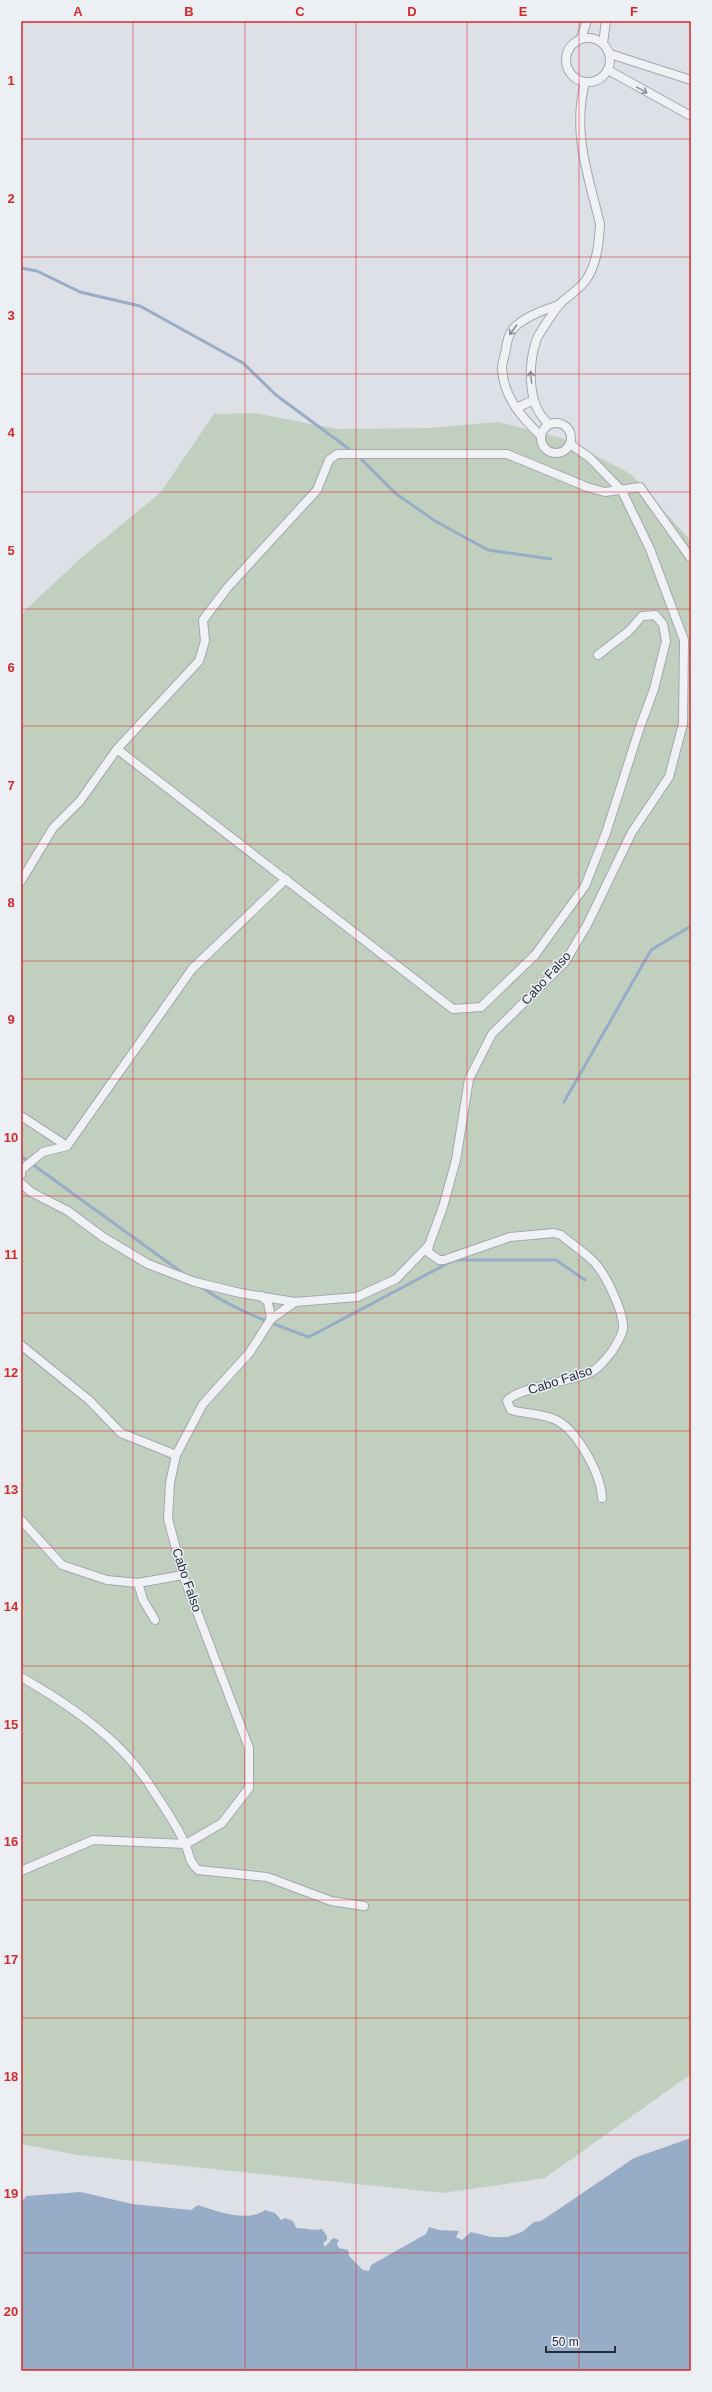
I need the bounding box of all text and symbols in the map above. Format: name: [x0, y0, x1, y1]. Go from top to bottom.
text: A: [73, 4, 83, 19]
text: B: [184, 4, 194, 19]
text: C: [295, 4, 305, 19]
text: D: [407, 4, 417, 19]
text: E: [519, 4, 528, 19]
text: F: [630, 4, 638, 19]
text: 1: [7, 73, 15, 88]
one-way arrow: [636, 86, 648, 94]
text: 2: [7, 191, 15, 206]
text: 3: [7, 308, 15, 323]
one-way arrow: [509, 324, 518, 335]
one-way arrow: [528, 371, 535, 384]
text: 4: [7, 425, 15, 440]
text: 5: [7, 543, 15, 558]
text: 6: [7, 660, 15, 675]
text: 7: [7, 778, 15, 793]
text: 8: [7, 895, 15, 910]
street label: Cabo Falso: [518, 948, 574, 1008]
text: 9: [7, 1012, 15, 1027]
text: 10: [4, 1130, 18, 1145]
text: 11: [4, 1247, 18, 1262]
street label: Cabo Falso: [526, 1363, 594, 1397]
text: 12: [4, 1365, 18, 1380]
text: 13: [4, 1482, 18, 1497]
street label: Cabo Falso: [169, 1546, 205, 1614]
text: 14: [4, 1599, 19, 1614]
text: 15: [4, 1717, 18, 1732]
text: 16: [4, 1834, 18, 1849]
text: 17: [4, 1952, 18, 1967]
text: 18: [4, 2069, 18, 2084]
text: 19: [4, 2186, 18, 2201]
text: 20: [4, 2304, 18, 2319]
scale bar: [546, 2328, 615, 2354]
text: 50 m: [552, 2335, 579, 2349]

